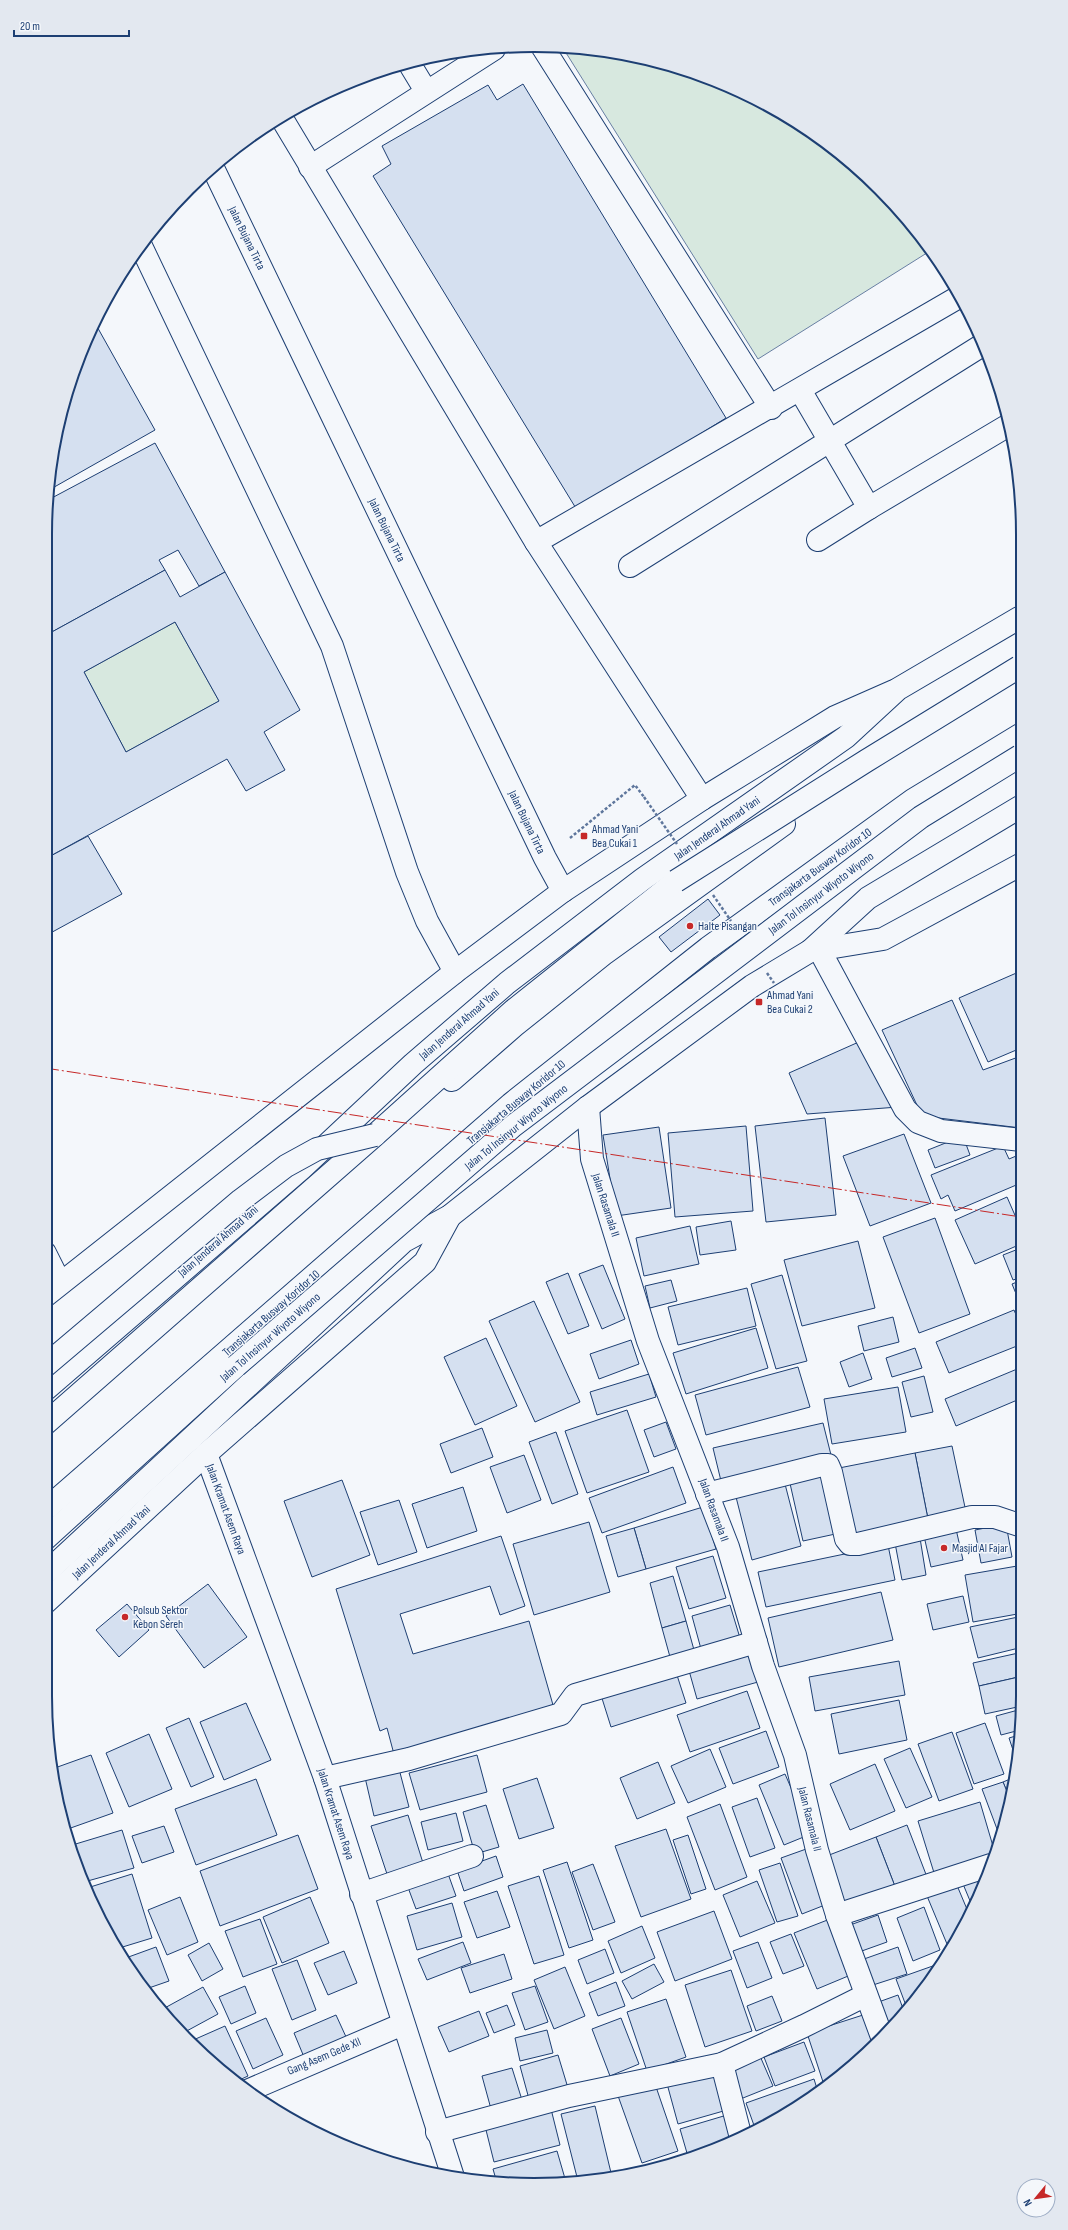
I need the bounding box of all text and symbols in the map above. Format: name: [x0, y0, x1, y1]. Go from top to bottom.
scale bar: [14, 12, 129, 38]
text: 20 m: [20, 19, 40, 34]
street label: Jalan Bujana Tirta: [224, 203, 269, 273]
street label: Jalan Bujana Tirta: [364, 495, 409, 565]
street label: Jalan Bujana Tirta: [504, 787, 549, 857]
street label: Jalan Jenderal Ahmad Yani: [671, 793, 763, 864]
place label: Ahmad Yani Bea Cukai 1: [591, 822, 638, 851]
street label: Transjakarta Busway Koridor 10: [766, 825, 875, 910]
marker: Ahmad Yani Bea Cukai 1: [579, 831, 589, 841]
street label: Jalan Tol Insinyur Wiyoto Wiyono: [765, 849, 877, 939]
place label: Halte Pisangan: [698, 919, 757, 934]
marker: Halte Pisangan: [685, 921, 695, 931]
street label: Jalan Jenderal Ahmad Yani: [415, 985, 503, 1064]
place label: Ahmad Yani Bea Cukai 2: [766, 988, 813, 1017]
marker: Ahmad Yani Bea Cukai 2: [754, 997, 764, 1007]
street label: Transjakarta Busway Koridor 10: [464, 1057, 569, 1148]
street label: Jalan Tol Insinyur Wiyoto Wiyono: [461, 1081, 571, 1174]
street label: Jalan Rasamala II: [588, 1171, 623, 1239]
street label: Jalan Jenderal Ahmad Yani: [174, 1202, 262, 1281]
street label: Transjakarta Busway Koridor 10: [220, 1267, 323, 1360]
street label: Jalan Tol Insinyur Wiyoto Wiyono: [216, 1290, 324, 1386]
street label: Jalan Kramat Asem Raya: [202, 1461, 249, 1557]
street label: Jalan Rasamala II: [695, 1476, 732, 1544]
street label: Jalan Jenderal Ahmad Yani: [68, 1502, 154, 1583]
place label: Masjid Al Fajar: [952, 1541, 1009, 1556]
marker: Masjid Al Fajar: [939, 1543, 949, 1553]
place label: Polsub Sektor Kebon Sereh: [133, 1603, 189, 1632]
marker: Polsub Sektor Kebon Sereh: [120, 1612, 130, 1622]
street label: Jalan Kramat Asem Raya: [313, 1766, 357, 1862]
street label: Jalan Rasamala II: [794, 1784, 825, 1853]
street label: Gang Asem Gede XII: [285, 2034, 363, 2079]
north arrow: [1016, 2178, 1056, 2218]
text: N: [1021, 2197, 1035, 2208]

